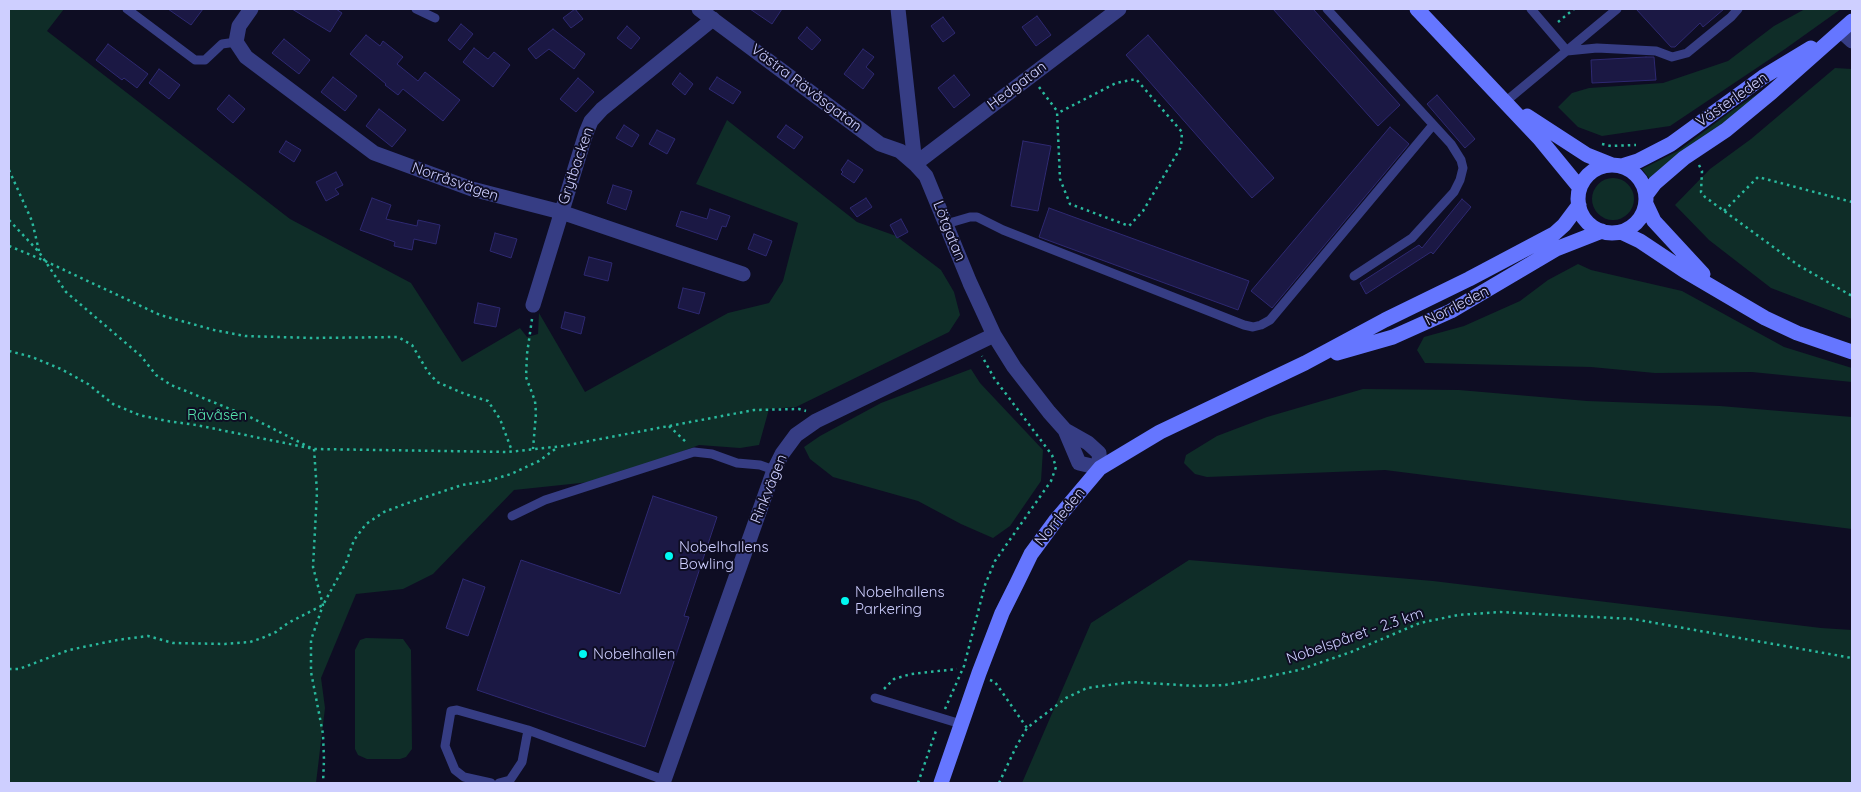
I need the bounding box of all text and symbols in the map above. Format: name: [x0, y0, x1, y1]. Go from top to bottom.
street label: Västra Rävåsgatan: [747, 40, 865, 136]
street label: Hedgatan: [984, 58, 1050, 114]
street label: Västerleden: [1693, 69, 1771, 131]
street label: Grytbacken: [554, 125, 598, 207]
street label: Norråsvägen: [409, 159, 501, 205]
street label: Lötgatan: [929, 198, 969, 264]
street label: Norrleden: [1422, 282, 1492, 330]
park label: Rävåsen: [187, 406, 247, 424]
street label: Rinkvägen: [747, 452, 791, 526]
street label: Norrleden: [1031, 484, 1089, 550]
place label: Nobelhallens Bowling: [679, 538, 769, 573]
marker: Nobelhallens Bowling: [663, 550, 675, 562]
place label: Nobelhallens Parkering: [855, 583, 945, 618]
marker: Nobelhallens Parkering: [839, 595, 851, 607]
street label: Nobelspåret - 2.3 km: [1284, 604, 1426, 668]
place label: Nobelhallen: [593, 645, 675, 663]
marker: Nobelhallen: [577, 648, 589, 660]

